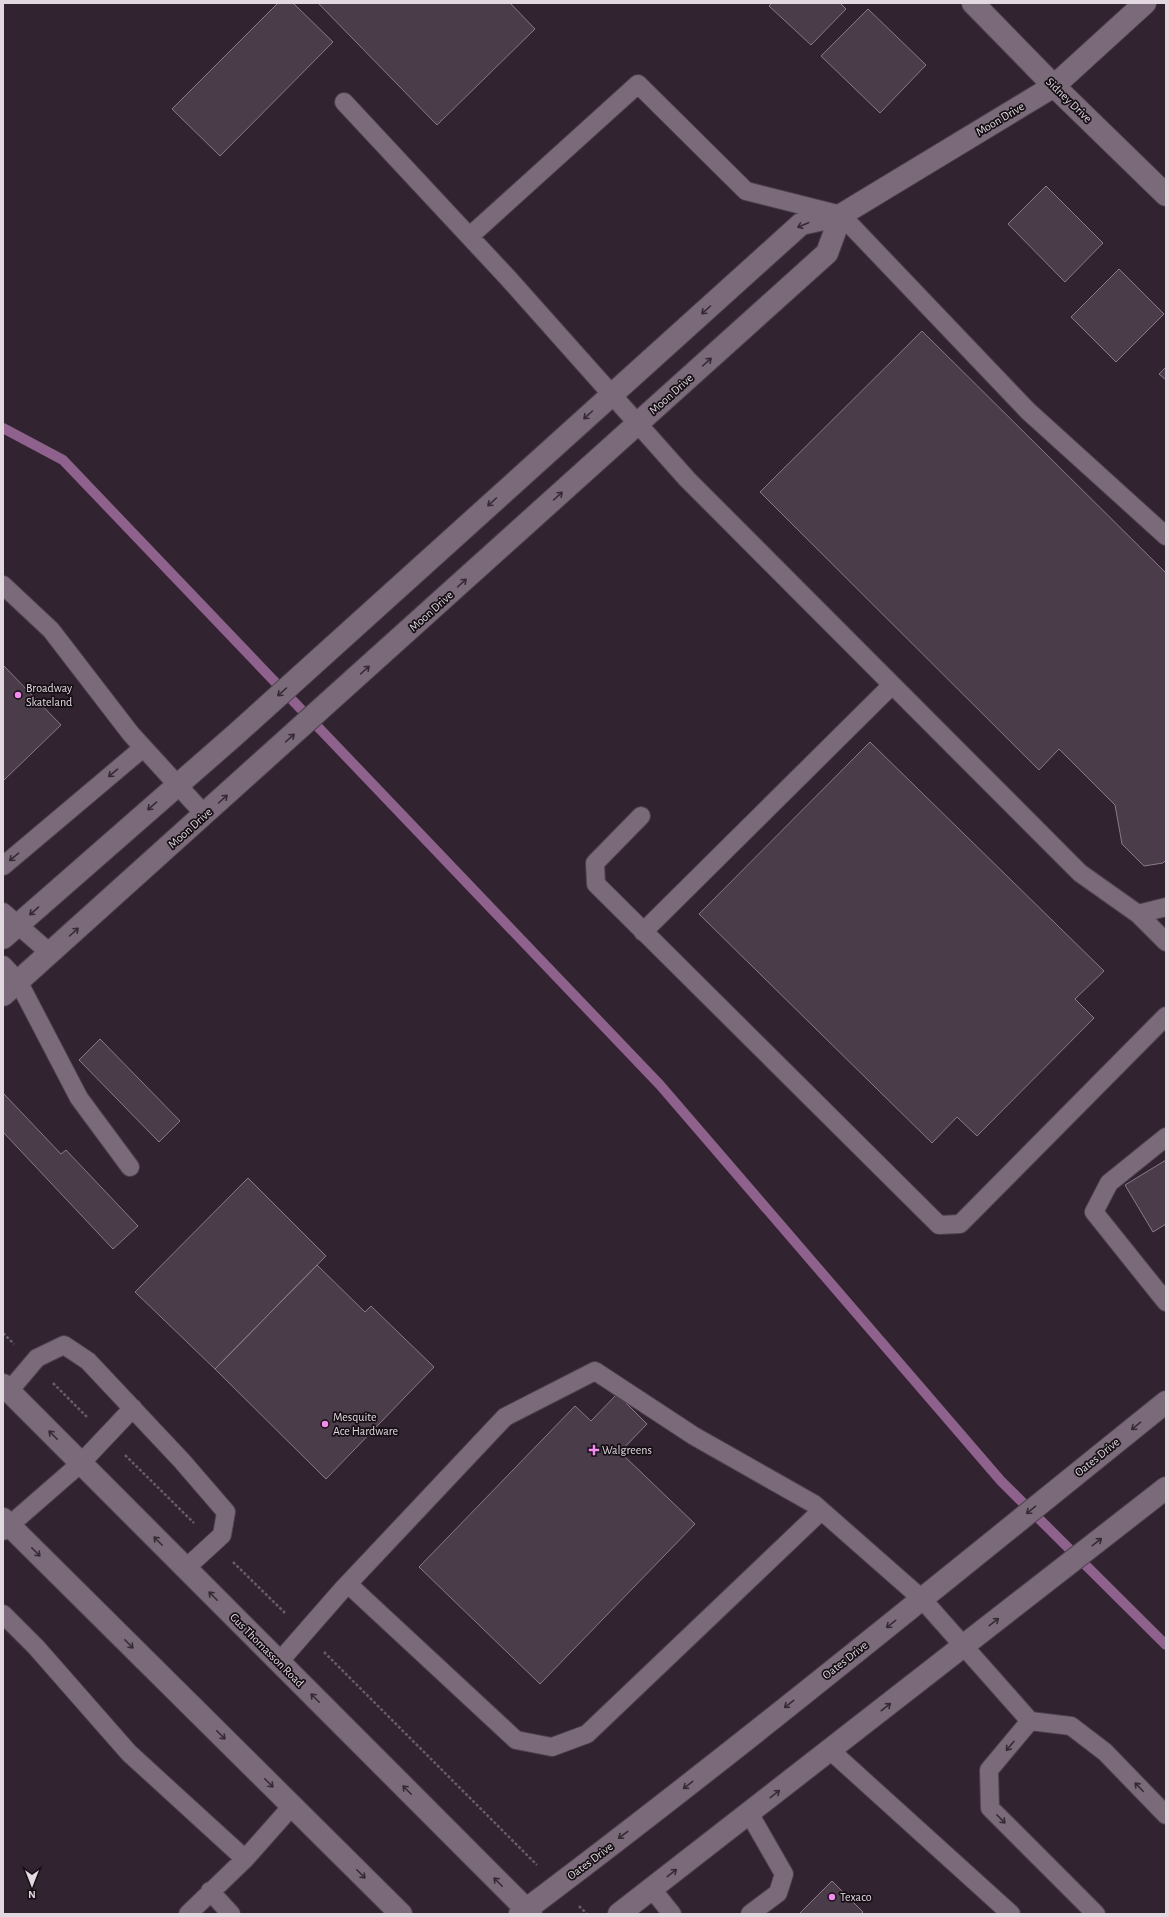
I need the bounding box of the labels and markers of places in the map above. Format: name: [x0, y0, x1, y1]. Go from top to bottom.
place label: Broadway Skateland: [26, 682, 72, 708]
marker: Broadway Skateland: [13, 690, 23, 700]
place label: Mesquite Ace Hardware: [333, 1411, 398, 1437]
marker: Mesquite Ace Hardware: [320, 1419, 330, 1429]
place label: Walgreens: [602, 1444, 652, 1456]
marker: Walgreens: [589, 1445, 599, 1455]
place label: Texaco: [840, 1891, 872, 1903]
marker: Texaco: [827, 1892, 837, 1902]

